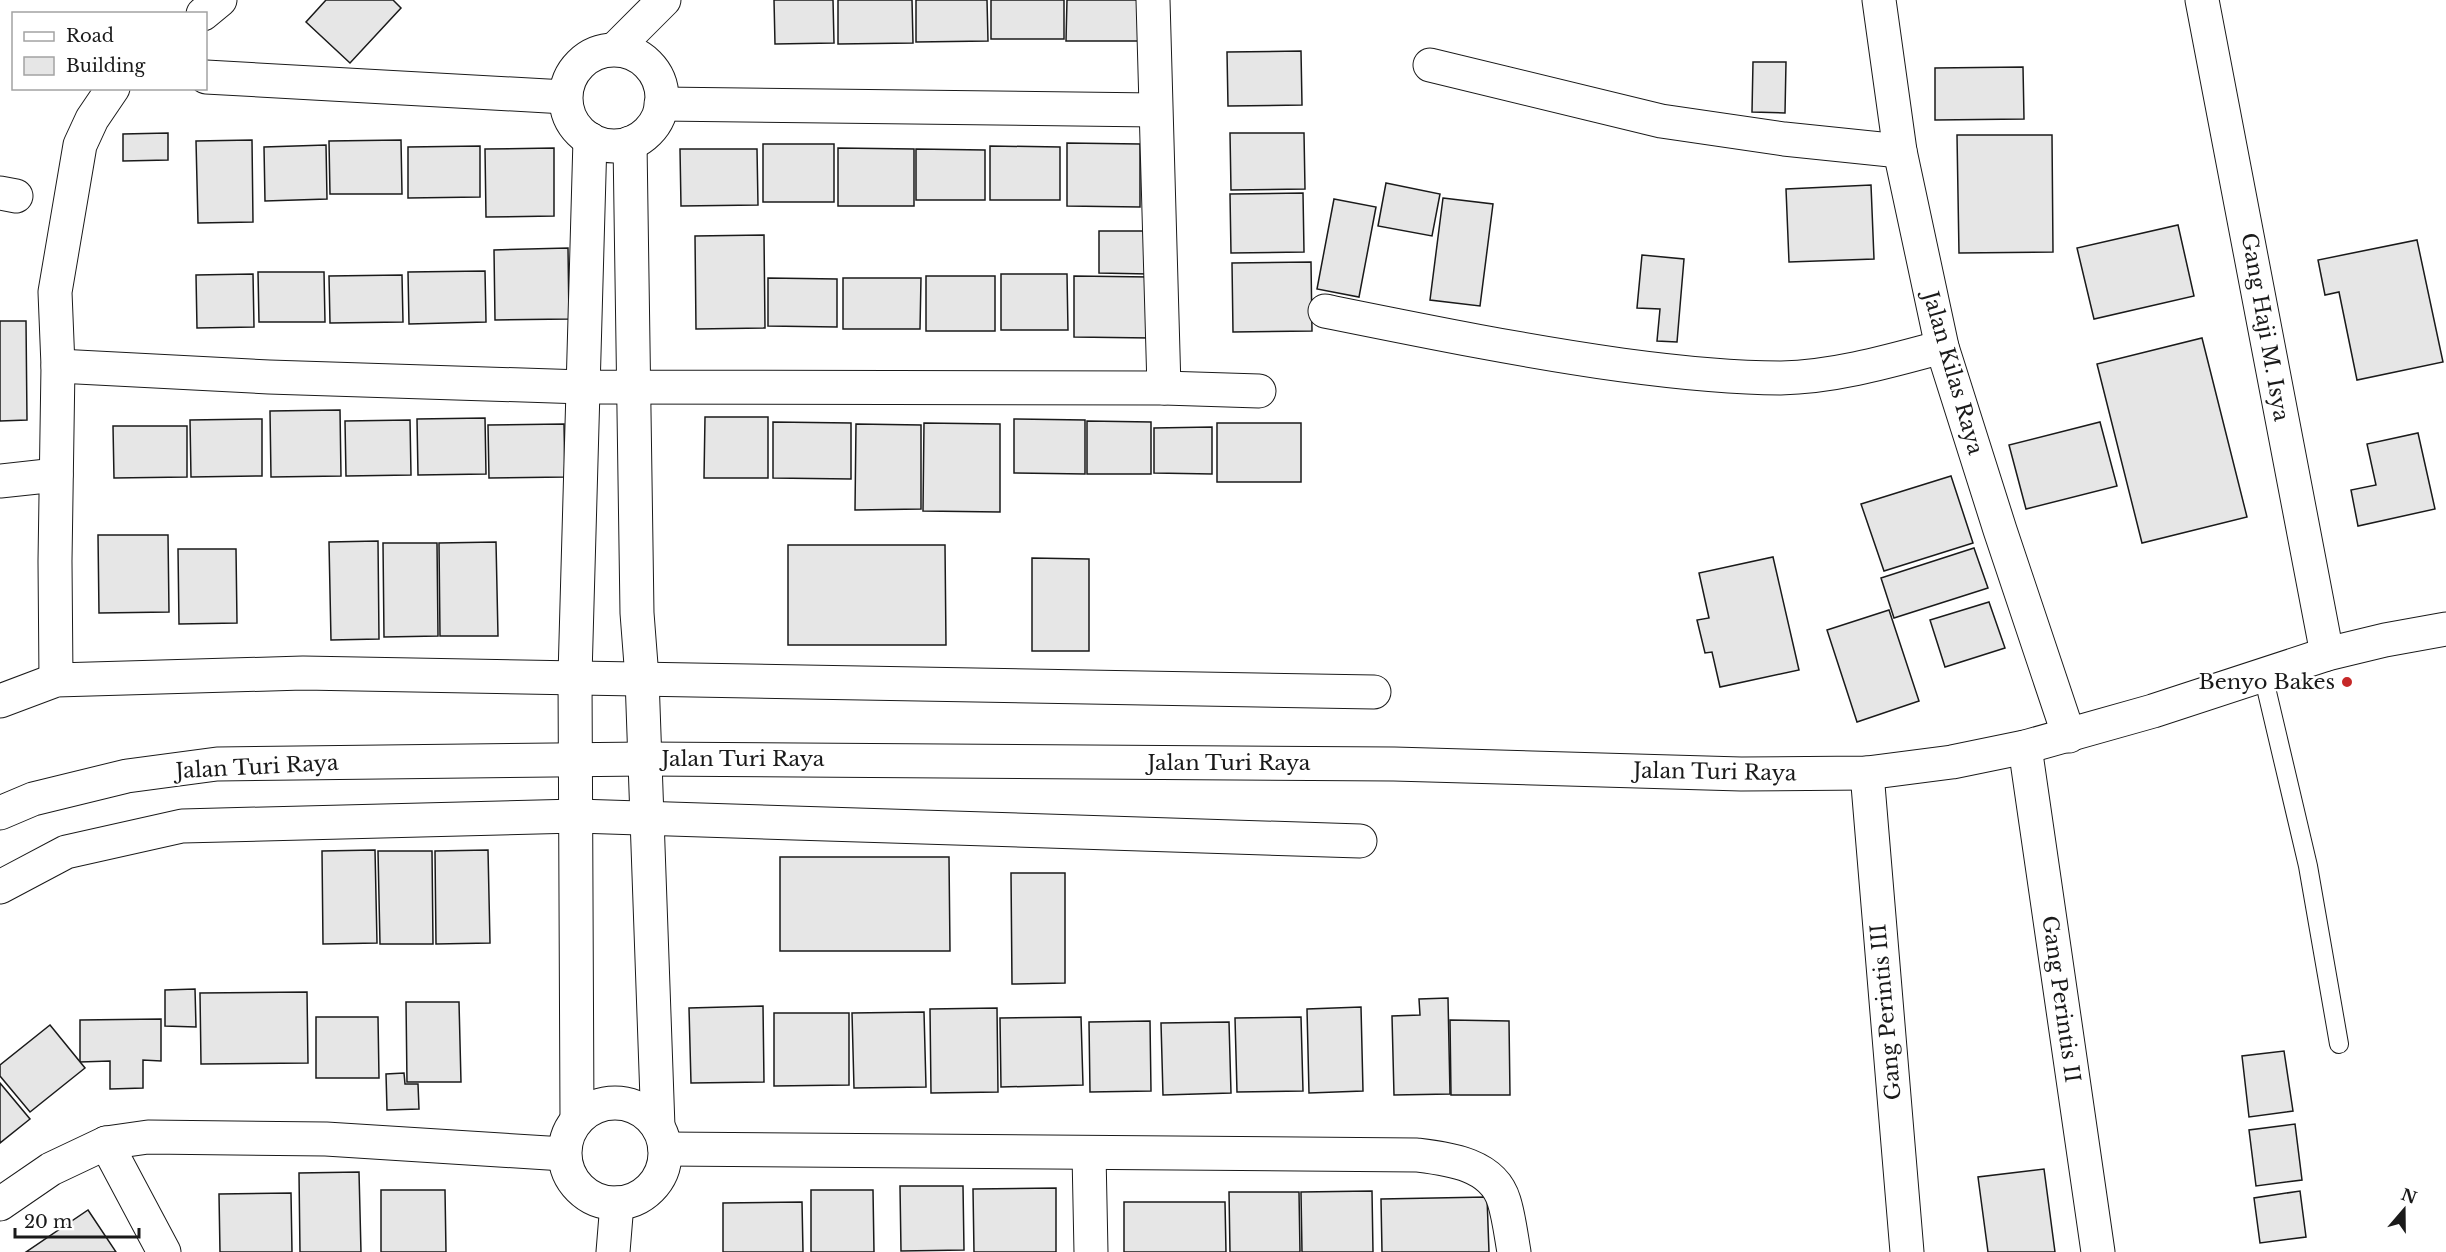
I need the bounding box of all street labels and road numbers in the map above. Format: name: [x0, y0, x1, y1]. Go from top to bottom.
street label: Gang Haji M. Isya: [2236, 231, 2294, 423]
street label: Jalan Kilas Raya: [1916, 286, 1989, 458]
street label: Jalan Turi Raya: [658, 746, 825, 772]
street label: Jalan Turi Raya: [172, 750, 339, 784]
street label: Jalan Turi Raya: [1144, 750, 1311, 776]
street label: Jalan Turi Raya: [1630, 758, 1797, 786]
street label: Gang Perintis II: [2036, 914, 2086, 1084]
street label: Gang Perintis III: [1865, 923, 1907, 1101]

